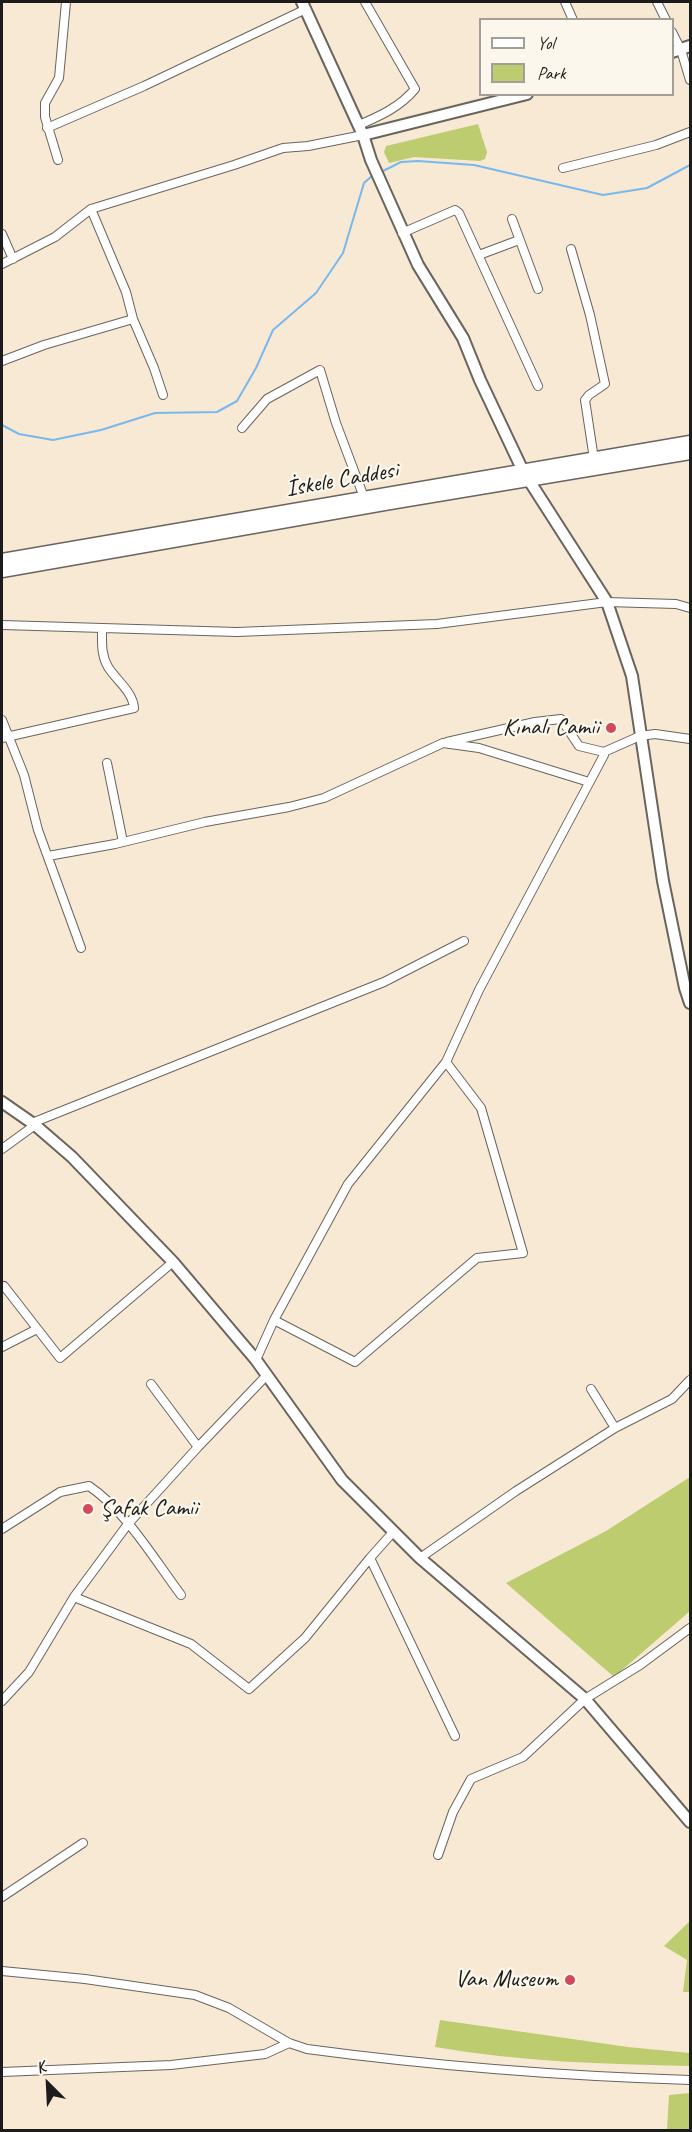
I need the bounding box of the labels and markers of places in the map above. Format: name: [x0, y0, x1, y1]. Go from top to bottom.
place label: Kınalı Camii: [503, 714, 599, 742]
marker: Kınalı Camii: [604, 721, 618, 735]
place label: Şafak Camii: [100, 1495, 198, 1523]
marker: Şafak Camii: [81, 1502, 95, 1516]
place label: Van Museum: [455, 1966, 558, 1994]
marker: Van Museum: [563, 1973, 577, 1987]

